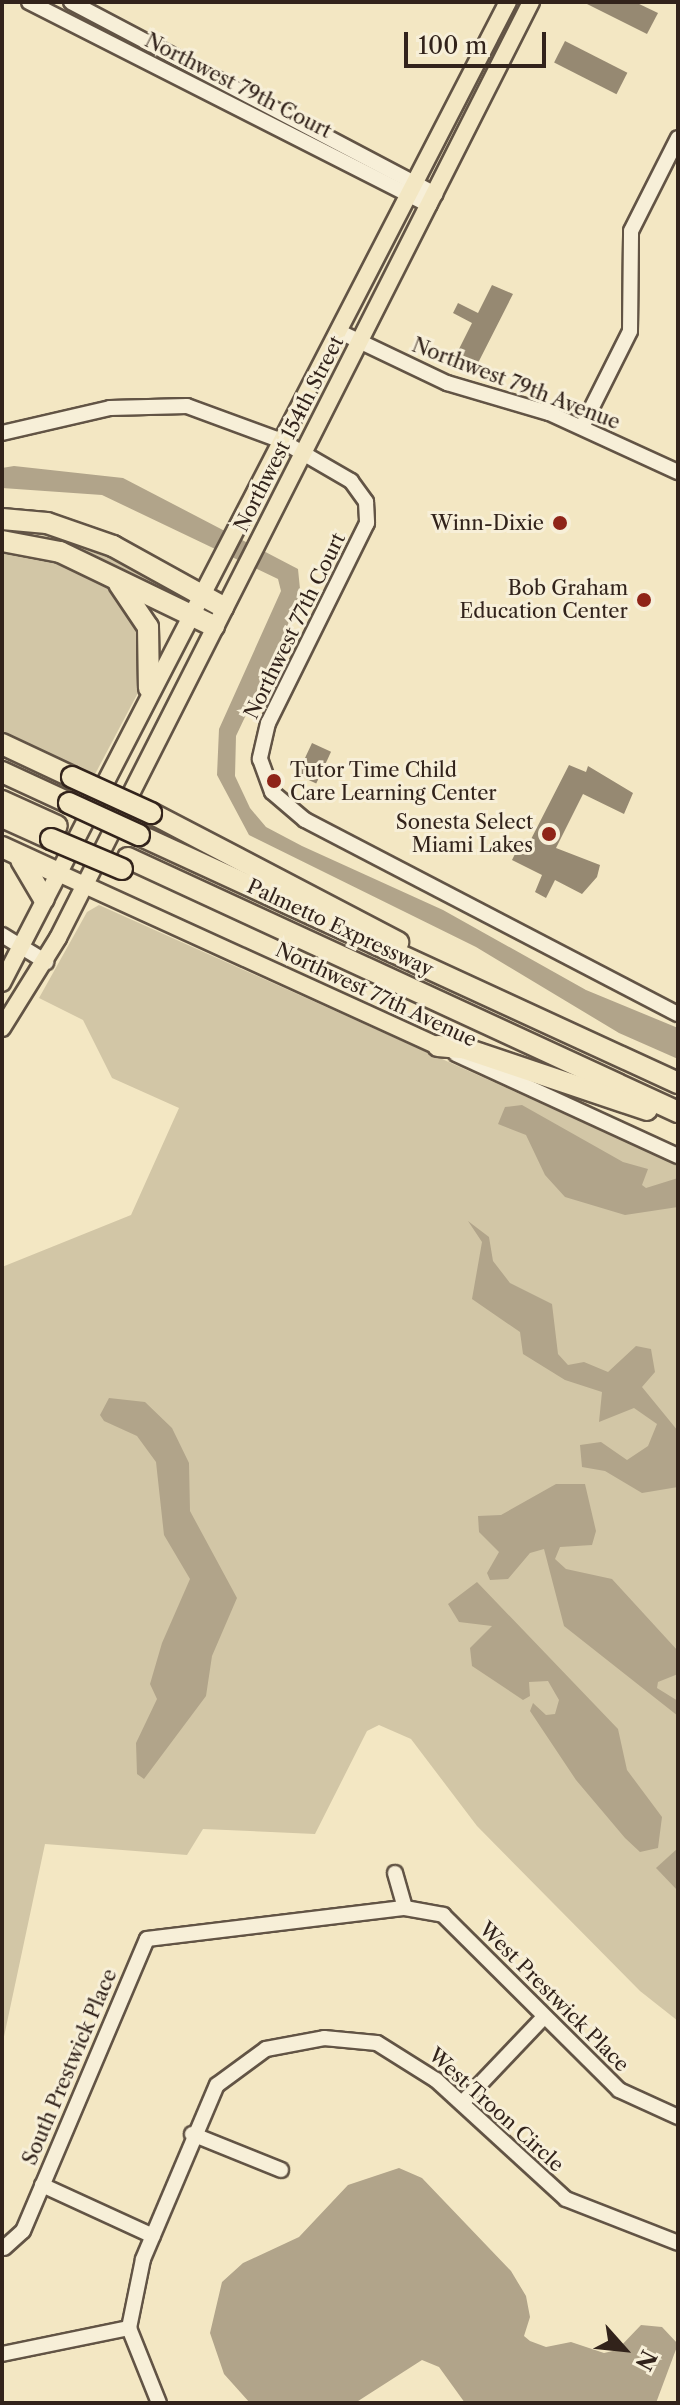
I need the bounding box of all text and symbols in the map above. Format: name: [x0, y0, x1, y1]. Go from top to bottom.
scale bar: [408, 16, 550, 66]
street label: Northwest 79th Court: [141, 29, 335, 143]
text: 100 m: [418, 31, 487, 60]
street label: Northwest 154th Street: [229, 332, 349, 536]
street label: Northwest 79th Avenue: [408, 333, 624, 435]
place label: Winn-Dixie: [431, 511, 544, 535]
marker: Winn-Dixie: [551, 514, 569, 532]
street label: Northwest 77th Court: [239, 529, 351, 723]
place label: Bob Graham Education Center: [460, 576, 628, 623]
marker: Bob Graham Education Center: [635, 591, 653, 609]
place label: Tutor Time Child Care Learning Center: [290, 758, 497, 805]
marker: Tutor Time Child Care Learning Center: [265, 772, 283, 790]
place label: Sonesta Select Miami Lakes: [396, 810, 533, 857]
marker: Sonesta Select Miami Lakes: [540, 825, 558, 843]
street label: Palmetto Expressway: [243, 874, 437, 982]
street label: Northwest 77th Avenue: [271, 938, 481, 1052]
street label: West Prestwick Place: [474, 1917, 634, 2077]
street label: South Prestwick Place: [18, 1965, 122, 2169]
street label: West Troon Circle: [423, 2043, 569, 2177]
north arrow: [584, 2309, 664, 2389]
text: N: [629, 2345, 662, 2375]

